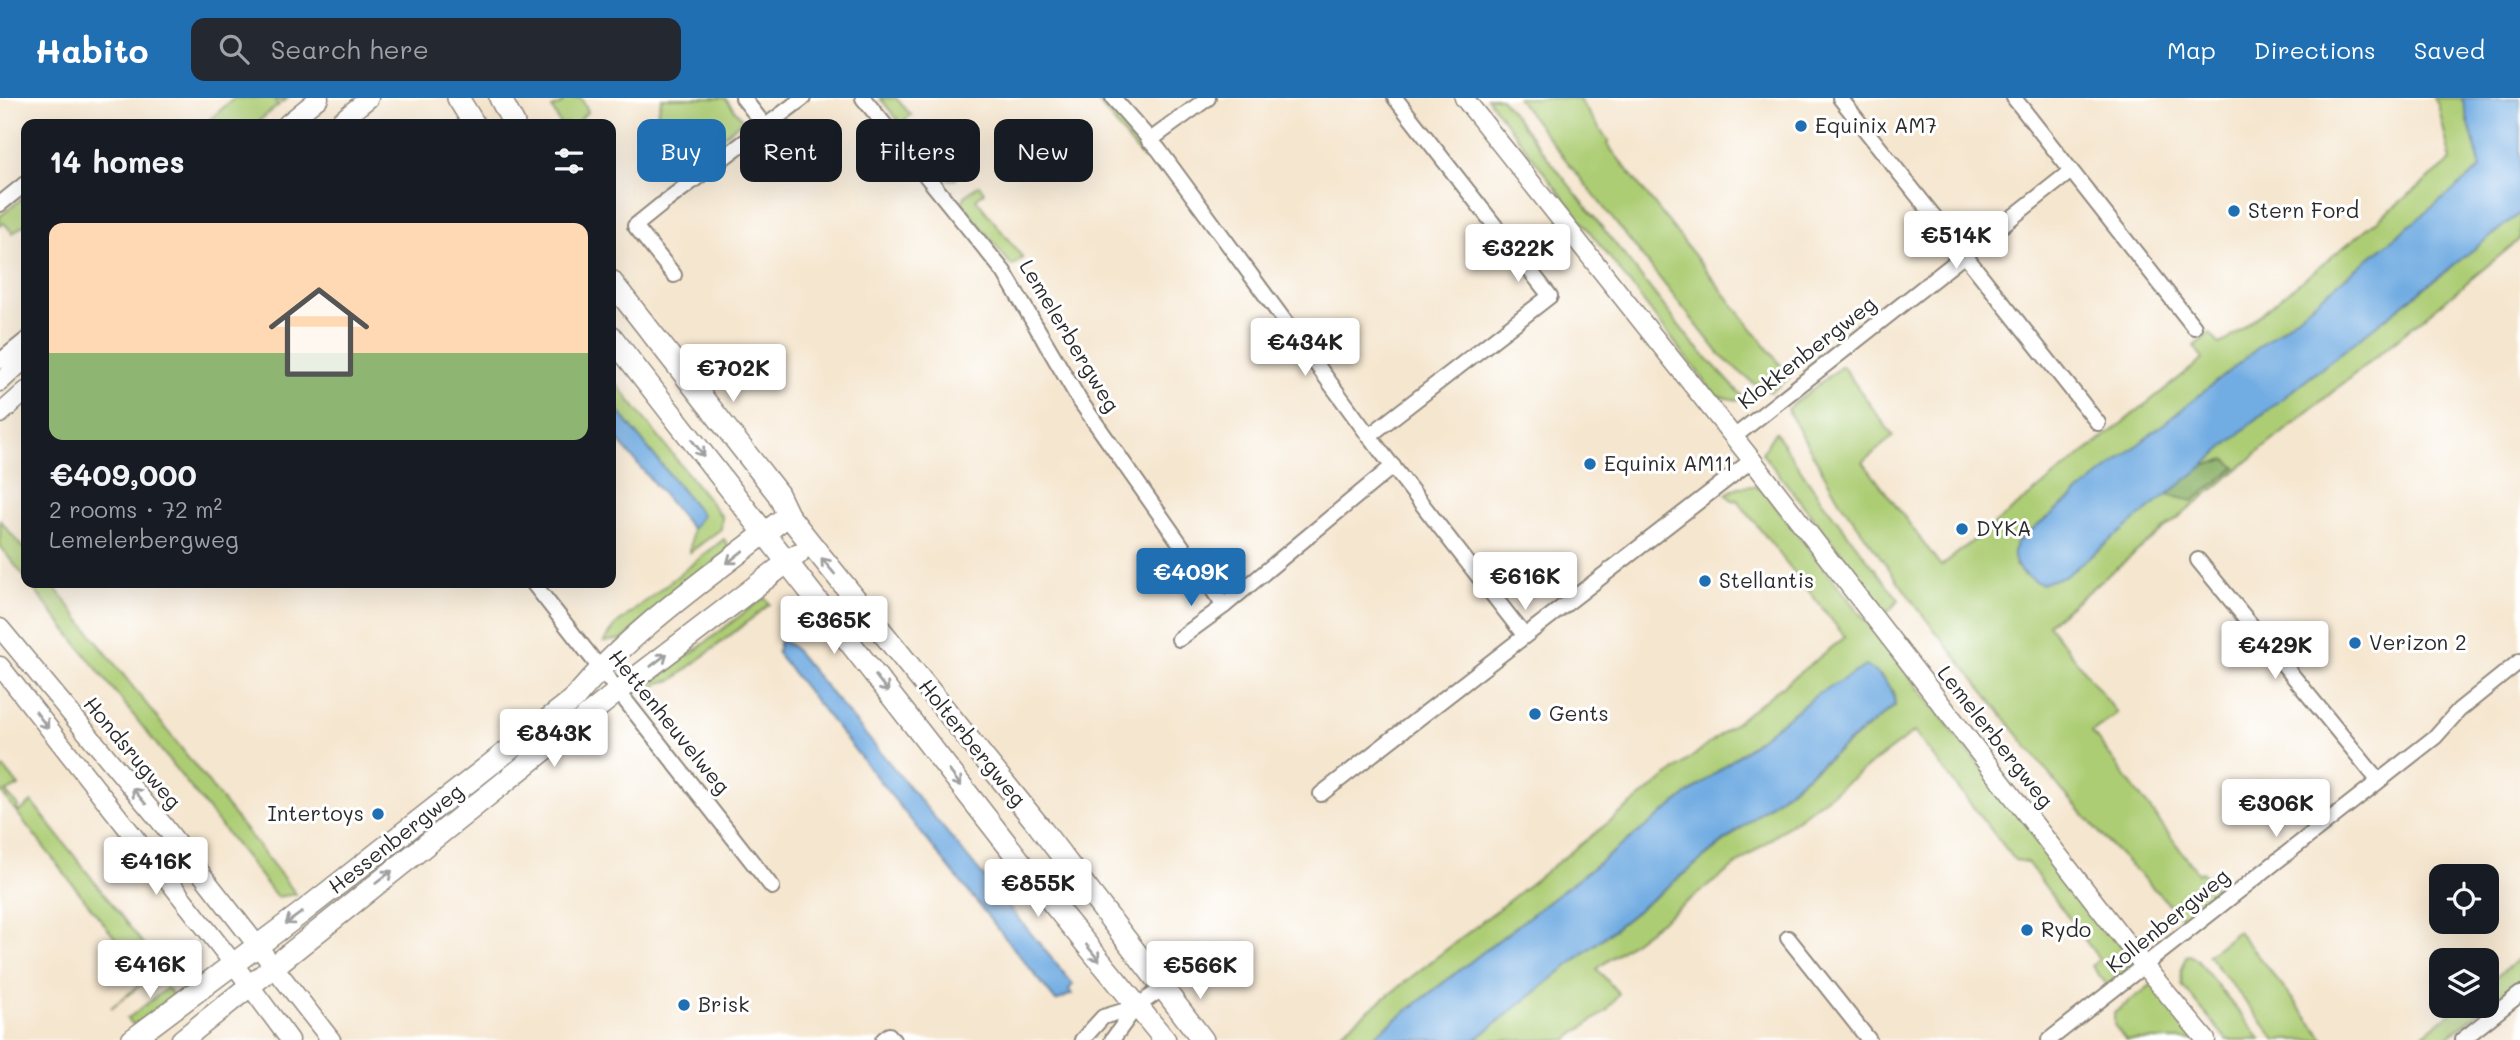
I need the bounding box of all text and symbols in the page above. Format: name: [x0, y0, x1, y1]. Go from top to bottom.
search box: [191, 18, 681, 81]
text: Habito: [35, 28, 149, 71]
icon: search: [215, 30, 253, 68]
text: Search here: [271, 32, 429, 66]
text: Map: [2167, 34, 2216, 65]
text: Directions: [2254, 34, 2376, 65]
text: Saved: [2414, 34, 2485, 65]
place label: Equinix AM7: [1815, 111, 1937, 138]
marker: Equinix AM7: [1793, 118, 1809, 134]
chip: Buy: [637, 119, 726, 182]
chip: Rent: [740, 119, 842, 182]
chip: Filters: [856, 119, 980, 182]
chip: New: [994, 119, 1093, 182]
text: 14 homes: [49, 141, 185, 181]
icon: filters: [550, 142, 588, 180]
place label: Stern Ford: [2248, 196, 2359, 223]
marker: Stern Ford: [2226, 203, 2242, 219]
pin: €514K: [1907, 212, 2005, 271]
text: €514K: [1920, 219, 1992, 249]
pin: €322K: [1469, 225, 1567, 284]
text: €322K: [1481, 232, 1555, 262]
street label: Lemelerbergweg: [1014, 254, 1126, 416]
icon: home: [256, 269, 382, 395]
street label: Klokkenbergweg: [1732, 289, 1881, 414]
pin: €434K: [1256, 318, 1354, 378]
text: €434K: [1267, 326, 1343, 356]
pin: €702K: [684, 344, 782, 404]
text: €702K: [696, 352, 770, 382]
one-way arrow: [690, 438, 705, 456]
place label: Equinix AM11: [1604, 449, 1733, 476]
text: €409,000: [49, 454, 197, 494]
marker: Equinix AM11: [1582, 456, 1598, 472]
text: 2 rooms · 72 m²: [49, 494, 222, 524]
place label: DYKA: [1976, 514, 2031, 541]
marker: DYKA: [1954, 521, 1970, 537]
text: Lemelerbergweg: [49, 524, 239, 554]
pin: €409K: [1142, 548, 1240, 608]
one-way arrow: [726, 550, 744, 565]
pin: €616K: [1476, 552, 1574, 612]
text: €409K: [1153, 556, 1229, 586]
one-way arrow: [820, 557, 836, 575]
text: €616K: [1489, 560, 1561, 590]
place label: Stellantis: [1719, 566, 1814, 593]
marker: Stellantis: [1697, 573, 1713, 589]
pin: €365K: [785, 596, 883, 656]
text: €365K: [797, 604, 871, 634]
pin: €429K: [2226, 622, 2324, 681]
place label: Verizon 2: [2369, 628, 2467, 655]
text: €429K: [2237, 629, 2313, 659]
marker: Verizon 2: [2347, 635, 2363, 651]
street label: Hettenheuvelweg: [604, 643, 737, 799]
one-way arrow: [649, 653, 668, 668]
street label: Lemelerbergweg: [1932, 660, 2060, 813]
street label: Holterbergweg: [914, 673, 1033, 811]
one-way arrow: [875, 674, 890, 693]
street label: Hondsrugweg: [78, 690, 188, 814]
place label: Gents: [1549, 699, 1609, 726]
marker: Gents: [1527, 706, 1543, 722]
one-way arrow: [34, 710, 49, 729]
pin: €843K: [505, 710, 603, 769]
text: €843K: [516, 717, 592, 747]
one-way arrow: [948, 769, 963, 787]
street label: Hessenbergweg: [322, 777, 468, 899]
pin: €306K: [2227, 780, 2325, 839]
text: €306K: [2238, 787, 2314, 817]
one-way arrow: [131, 788, 147, 806]
place label: Intertoys: [268, 799, 364, 826]
marker: Intertoys: [370, 806, 386, 822]
pin: €416K: [107, 838, 205, 897]
text: €416K: [120, 845, 192, 875]
pin: €855K: [989, 860, 1087, 919]
street label: Kollenbergweg: [2100, 862, 2234, 978]
map controls: [2429, 864, 2499, 1018]
button: locate: [2429, 864, 2499, 934]
text: €855K: [1001, 867, 1075, 897]
one-way arrow: [374, 869, 393, 884]
one-way arrow: [285, 911, 304, 925]
place label: Rydo: [2041, 915, 2091, 942]
marker: Rydo: [2019, 922, 2035, 938]
pin: €416K: [101, 940, 199, 1000]
pin: €566K: [1151, 942, 1249, 1001]
one-way arrow: [1085, 944, 1101, 962]
text: €416K: [114, 948, 186, 978]
button: layers: [2429, 948, 2499, 1018]
text: €566K: [1162, 949, 1238, 979]
place label: Brisk: [698, 990, 749, 1017]
marker: Brisk: [676, 997, 692, 1013]

